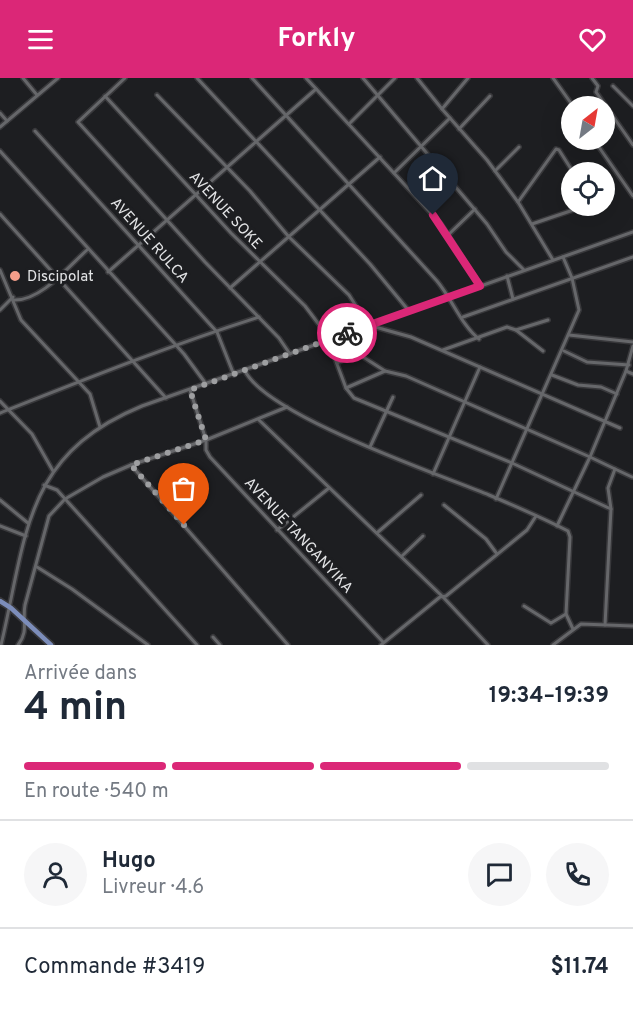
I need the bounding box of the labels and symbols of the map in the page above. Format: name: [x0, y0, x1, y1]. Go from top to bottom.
north arrow: [561, 96, 615, 150]
pin: [407, 153, 458, 215]
street label: AVENUE SOKE: [184, 168, 266, 254]
street label: AVENUE RULCA: [105, 194, 192, 288]
place label: Discipolat: [27, 268, 94, 287]
marker: Discipolat: [8, 269, 22, 283]
courier: [317, 303, 377, 363]
pin: [158, 463, 209, 525]
street label: AVENUE TANGANYIKA: [239, 474, 357, 598]

